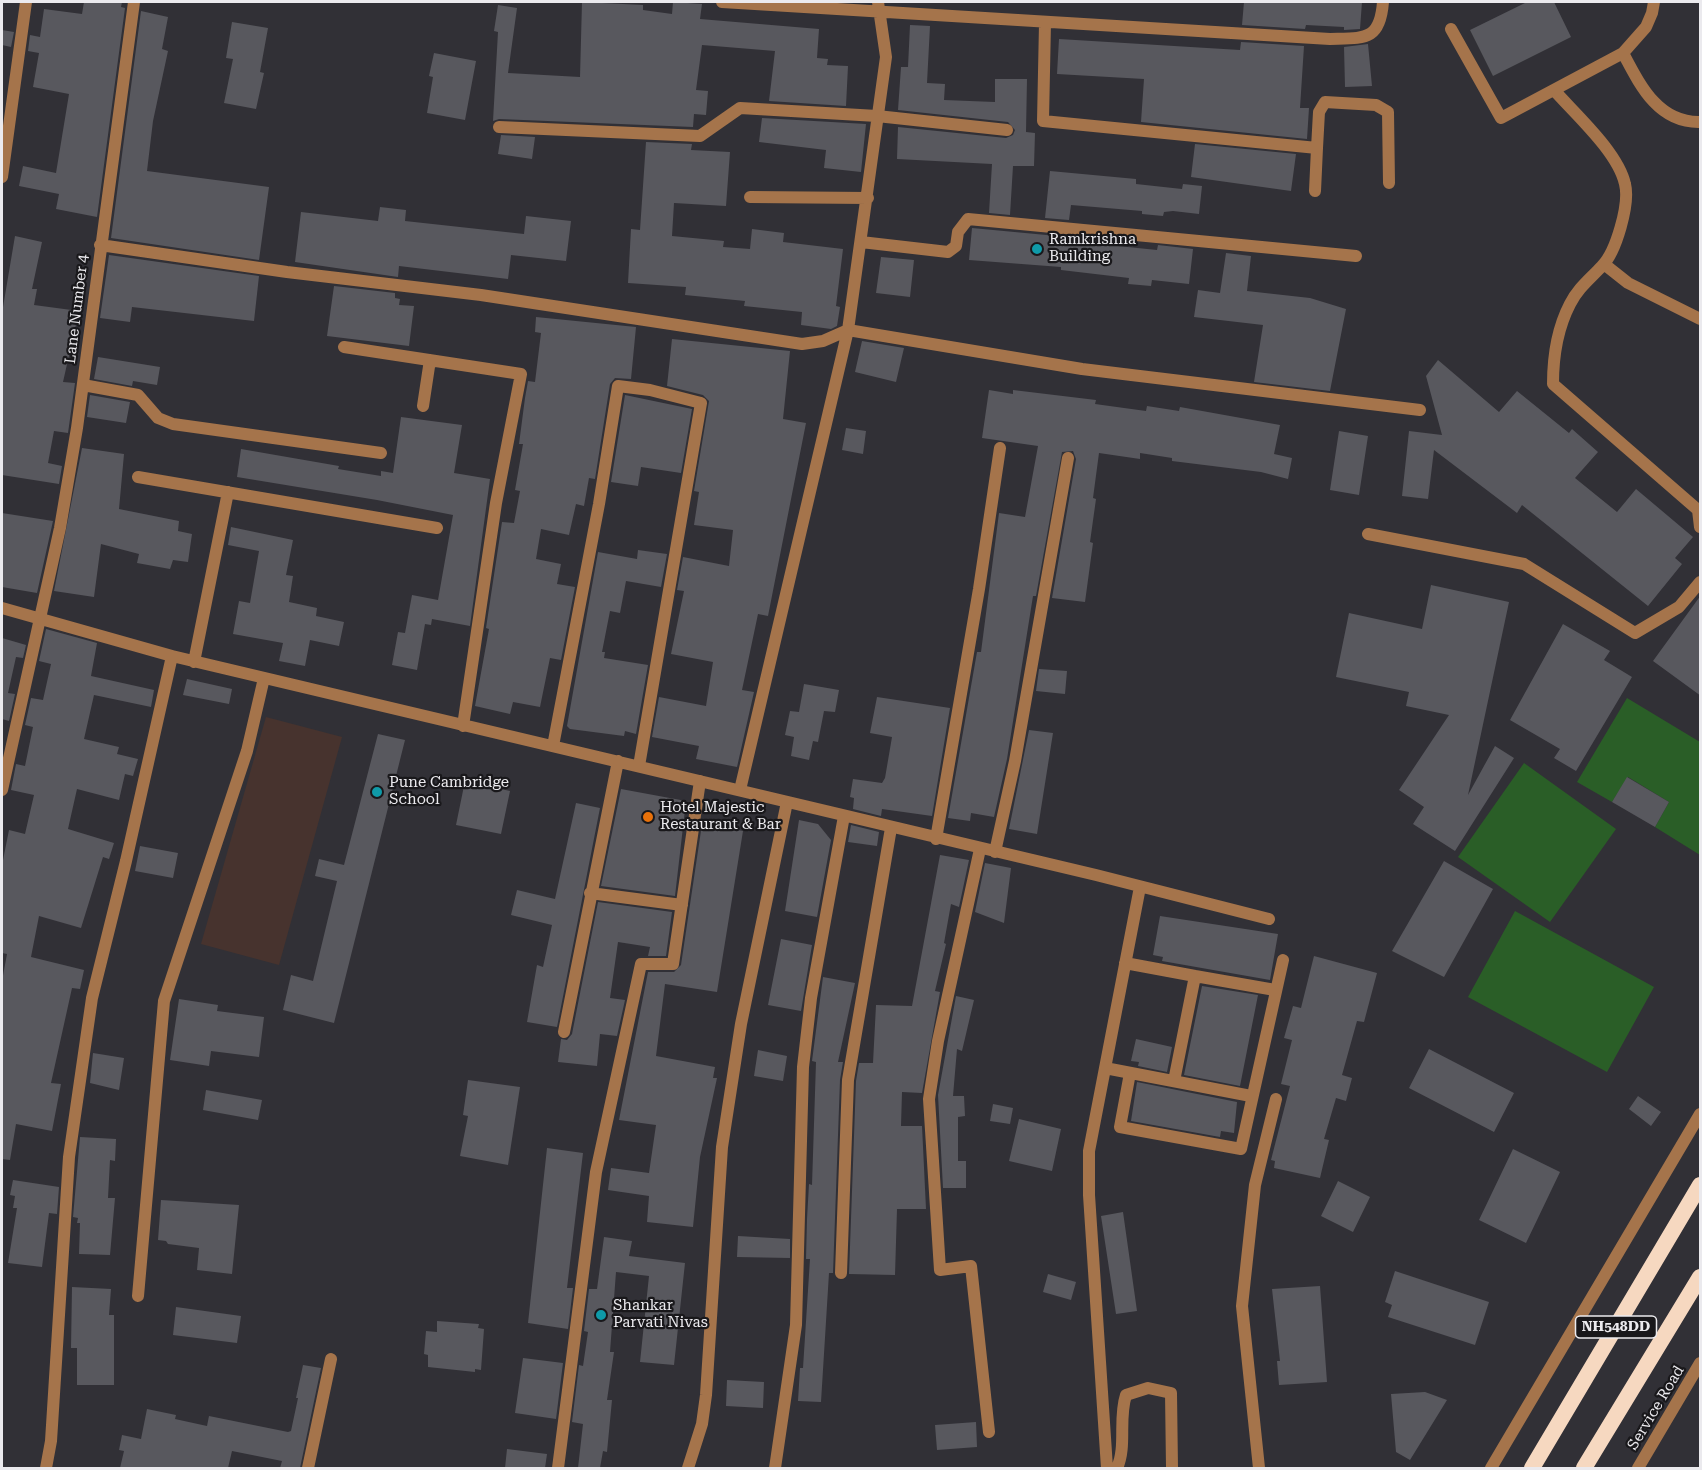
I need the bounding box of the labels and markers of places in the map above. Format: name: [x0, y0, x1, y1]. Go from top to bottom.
place label: Ramkrishna Building: [1049, 231, 1136, 266]
marker: Ramkrishna Building: [1030, 242, 1044, 256]
place label: Pune Cambridge School: [389, 774, 509, 809]
marker: Pune Cambridge School: [370, 785, 384, 799]
place label: Hotel Majestic Restaurant & Bar: [660, 799, 781, 834]
marker: Hotel Majestic Restaurant & Bar: [641, 810, 655, 824]
place label: Shankar Parvati Nivas: [613, 1297, 708, 1332]
marker: Shankar Parvati Nivas: [594, 1308, 608, 1322]

